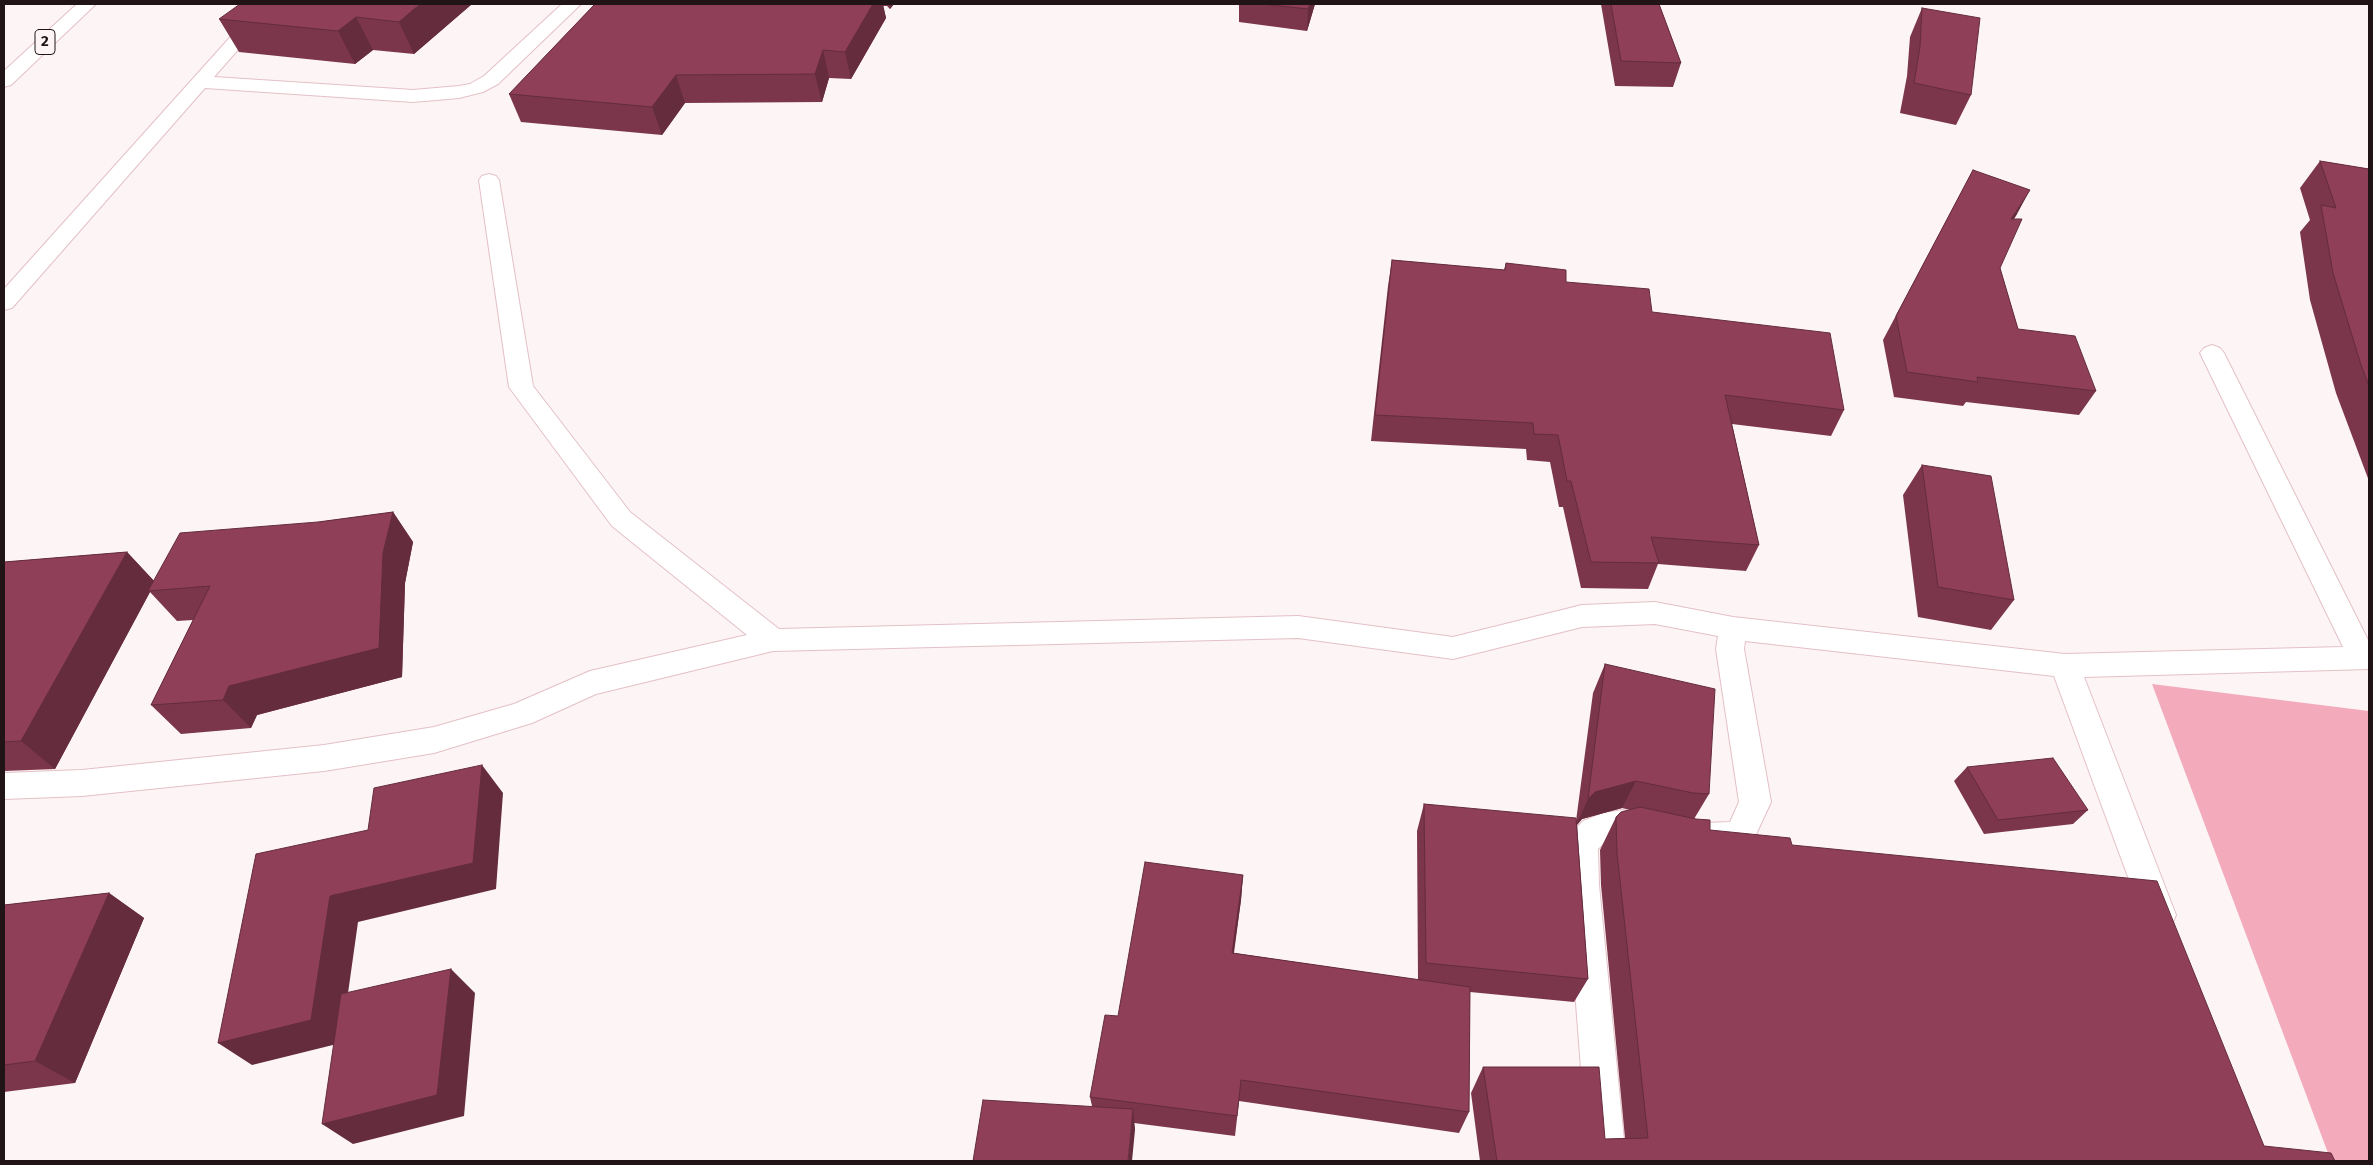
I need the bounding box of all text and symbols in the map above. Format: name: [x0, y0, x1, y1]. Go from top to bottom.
road number: 2: [35, 30, 55, 54]

